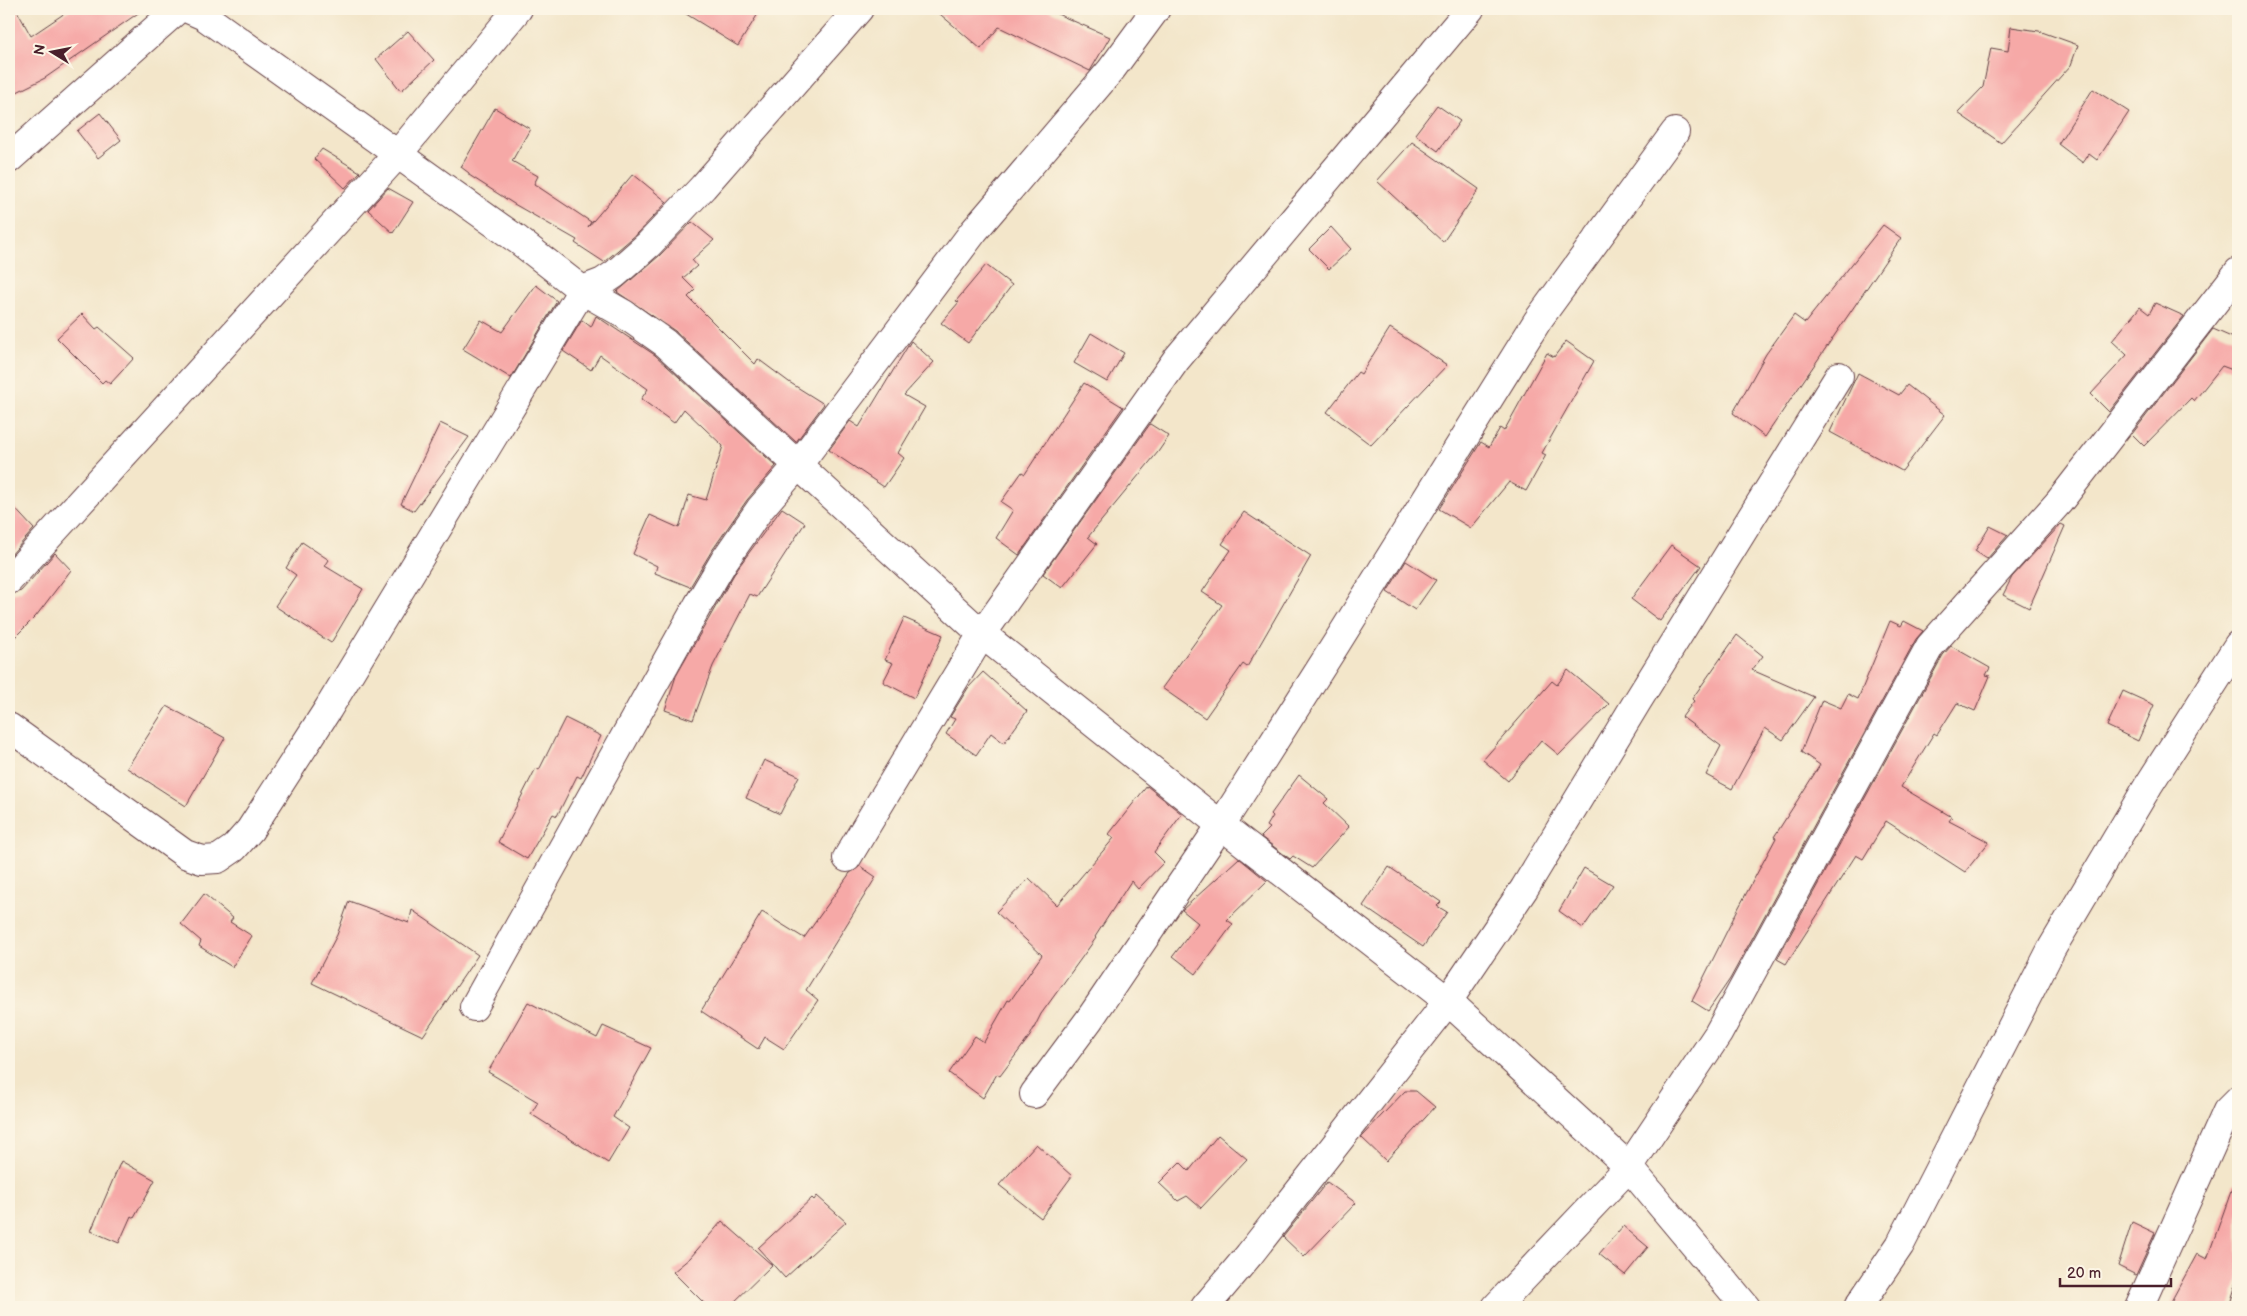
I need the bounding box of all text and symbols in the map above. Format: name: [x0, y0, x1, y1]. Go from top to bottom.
north arrow: [28, 28, 78, 78]
text: N: [30, 43, 49, 56]
scale bar: [2060, 1256, 2171, 1288]
text: 20 m: [2067, 1264, 2101, 1283]

